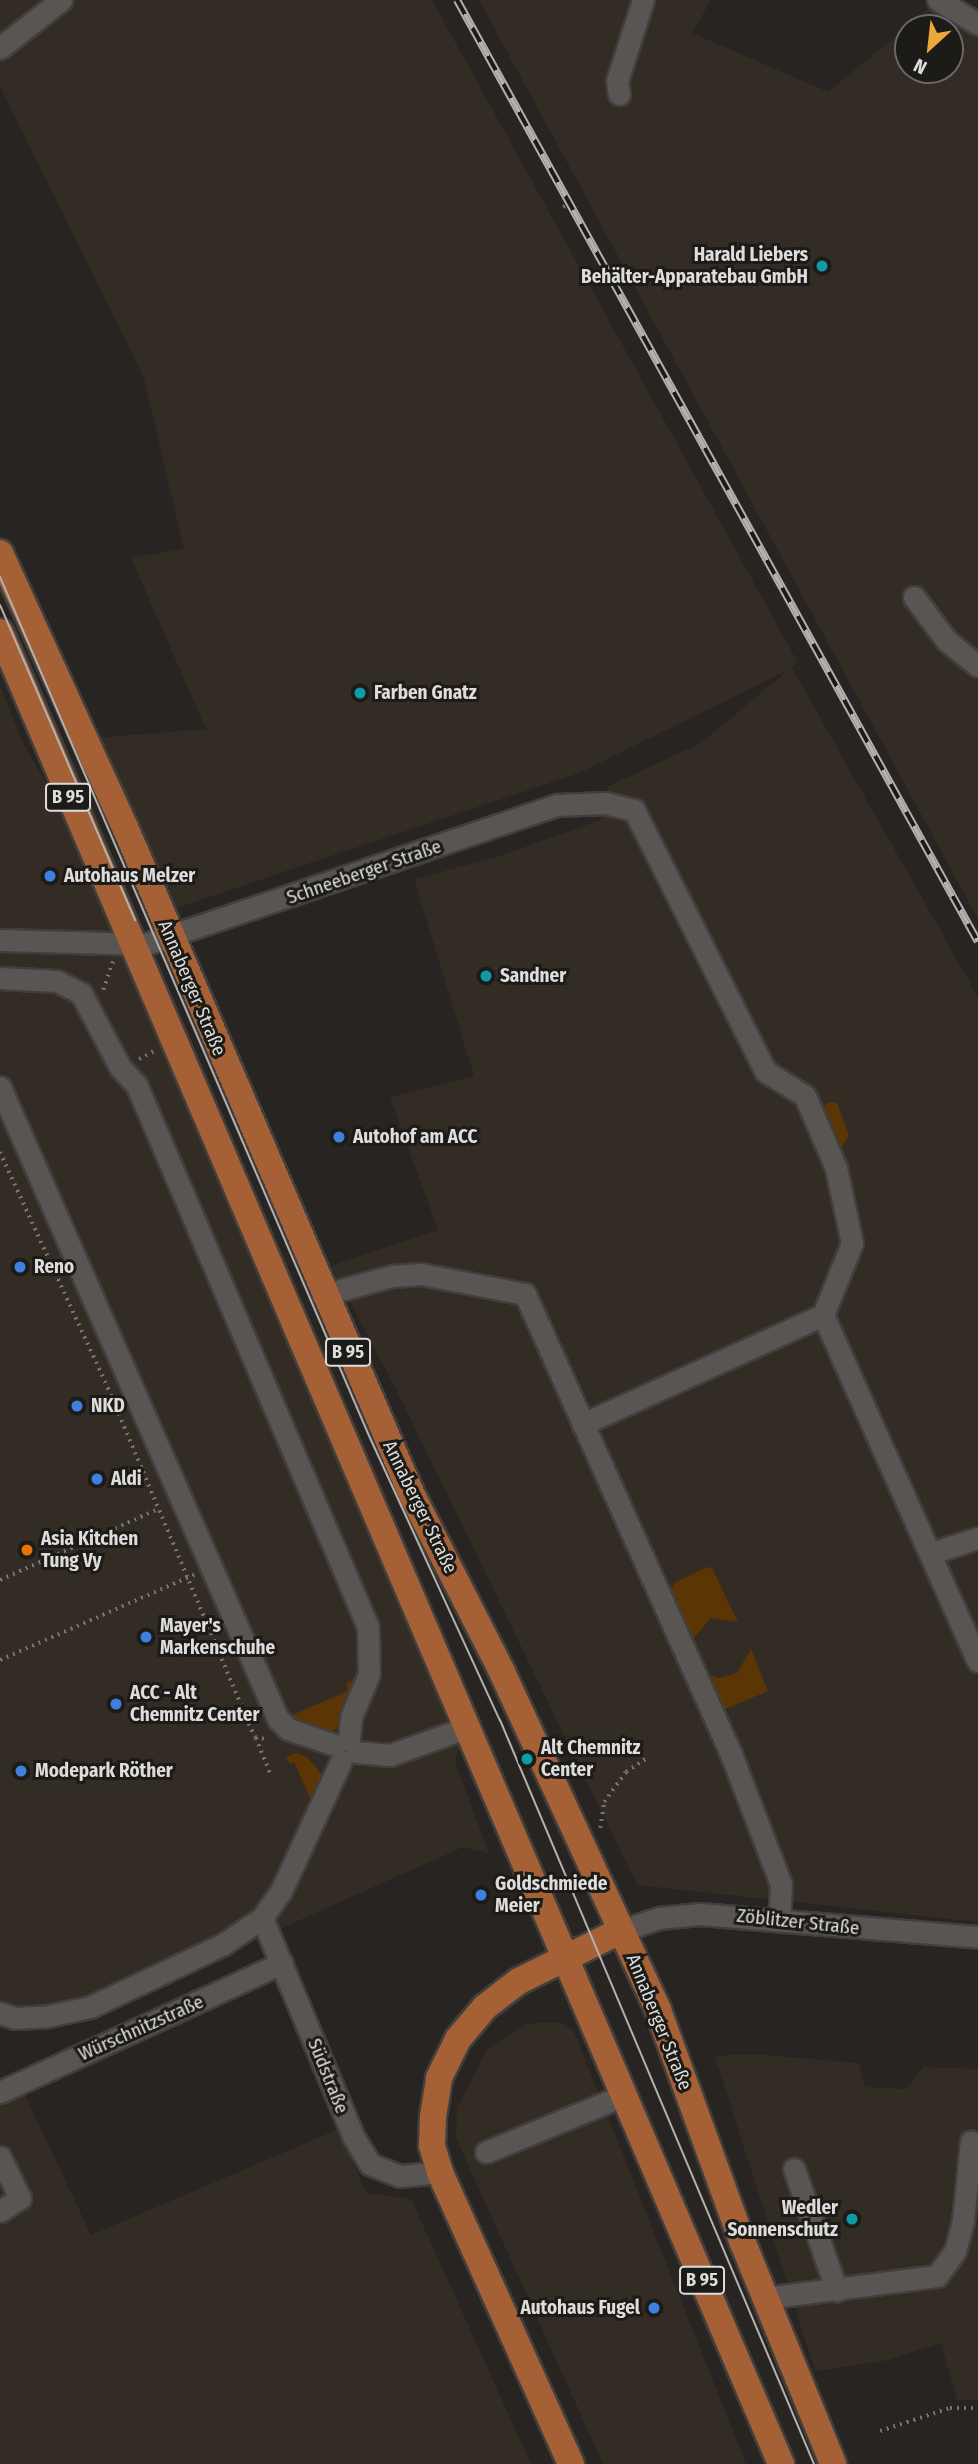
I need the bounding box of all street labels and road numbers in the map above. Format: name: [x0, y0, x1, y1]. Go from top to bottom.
road number: B 95: [43, 782, 92, 812]
street label: Schneeberger Straße: [284, 835, 444, 909]
street label: Annaberger Straße: [153, 917, 231, 1059]
road number: B 95: [324, 1338, 372, 1366]
street label: Annaberger Straße: [378, 1437, 462, 1577]
street label: Zöblitzer Straße: [736, 1904, 860, 1940]
street label: Annaberger Straße: [621, 1951, 697, 2093]
street label: Würschnitzstraße: [75, 1990, 207, 2066]
street label: Südstraße: [303, 2035, 353, 2117]
road number: B 95: [678, 2266, 726, 2294]

